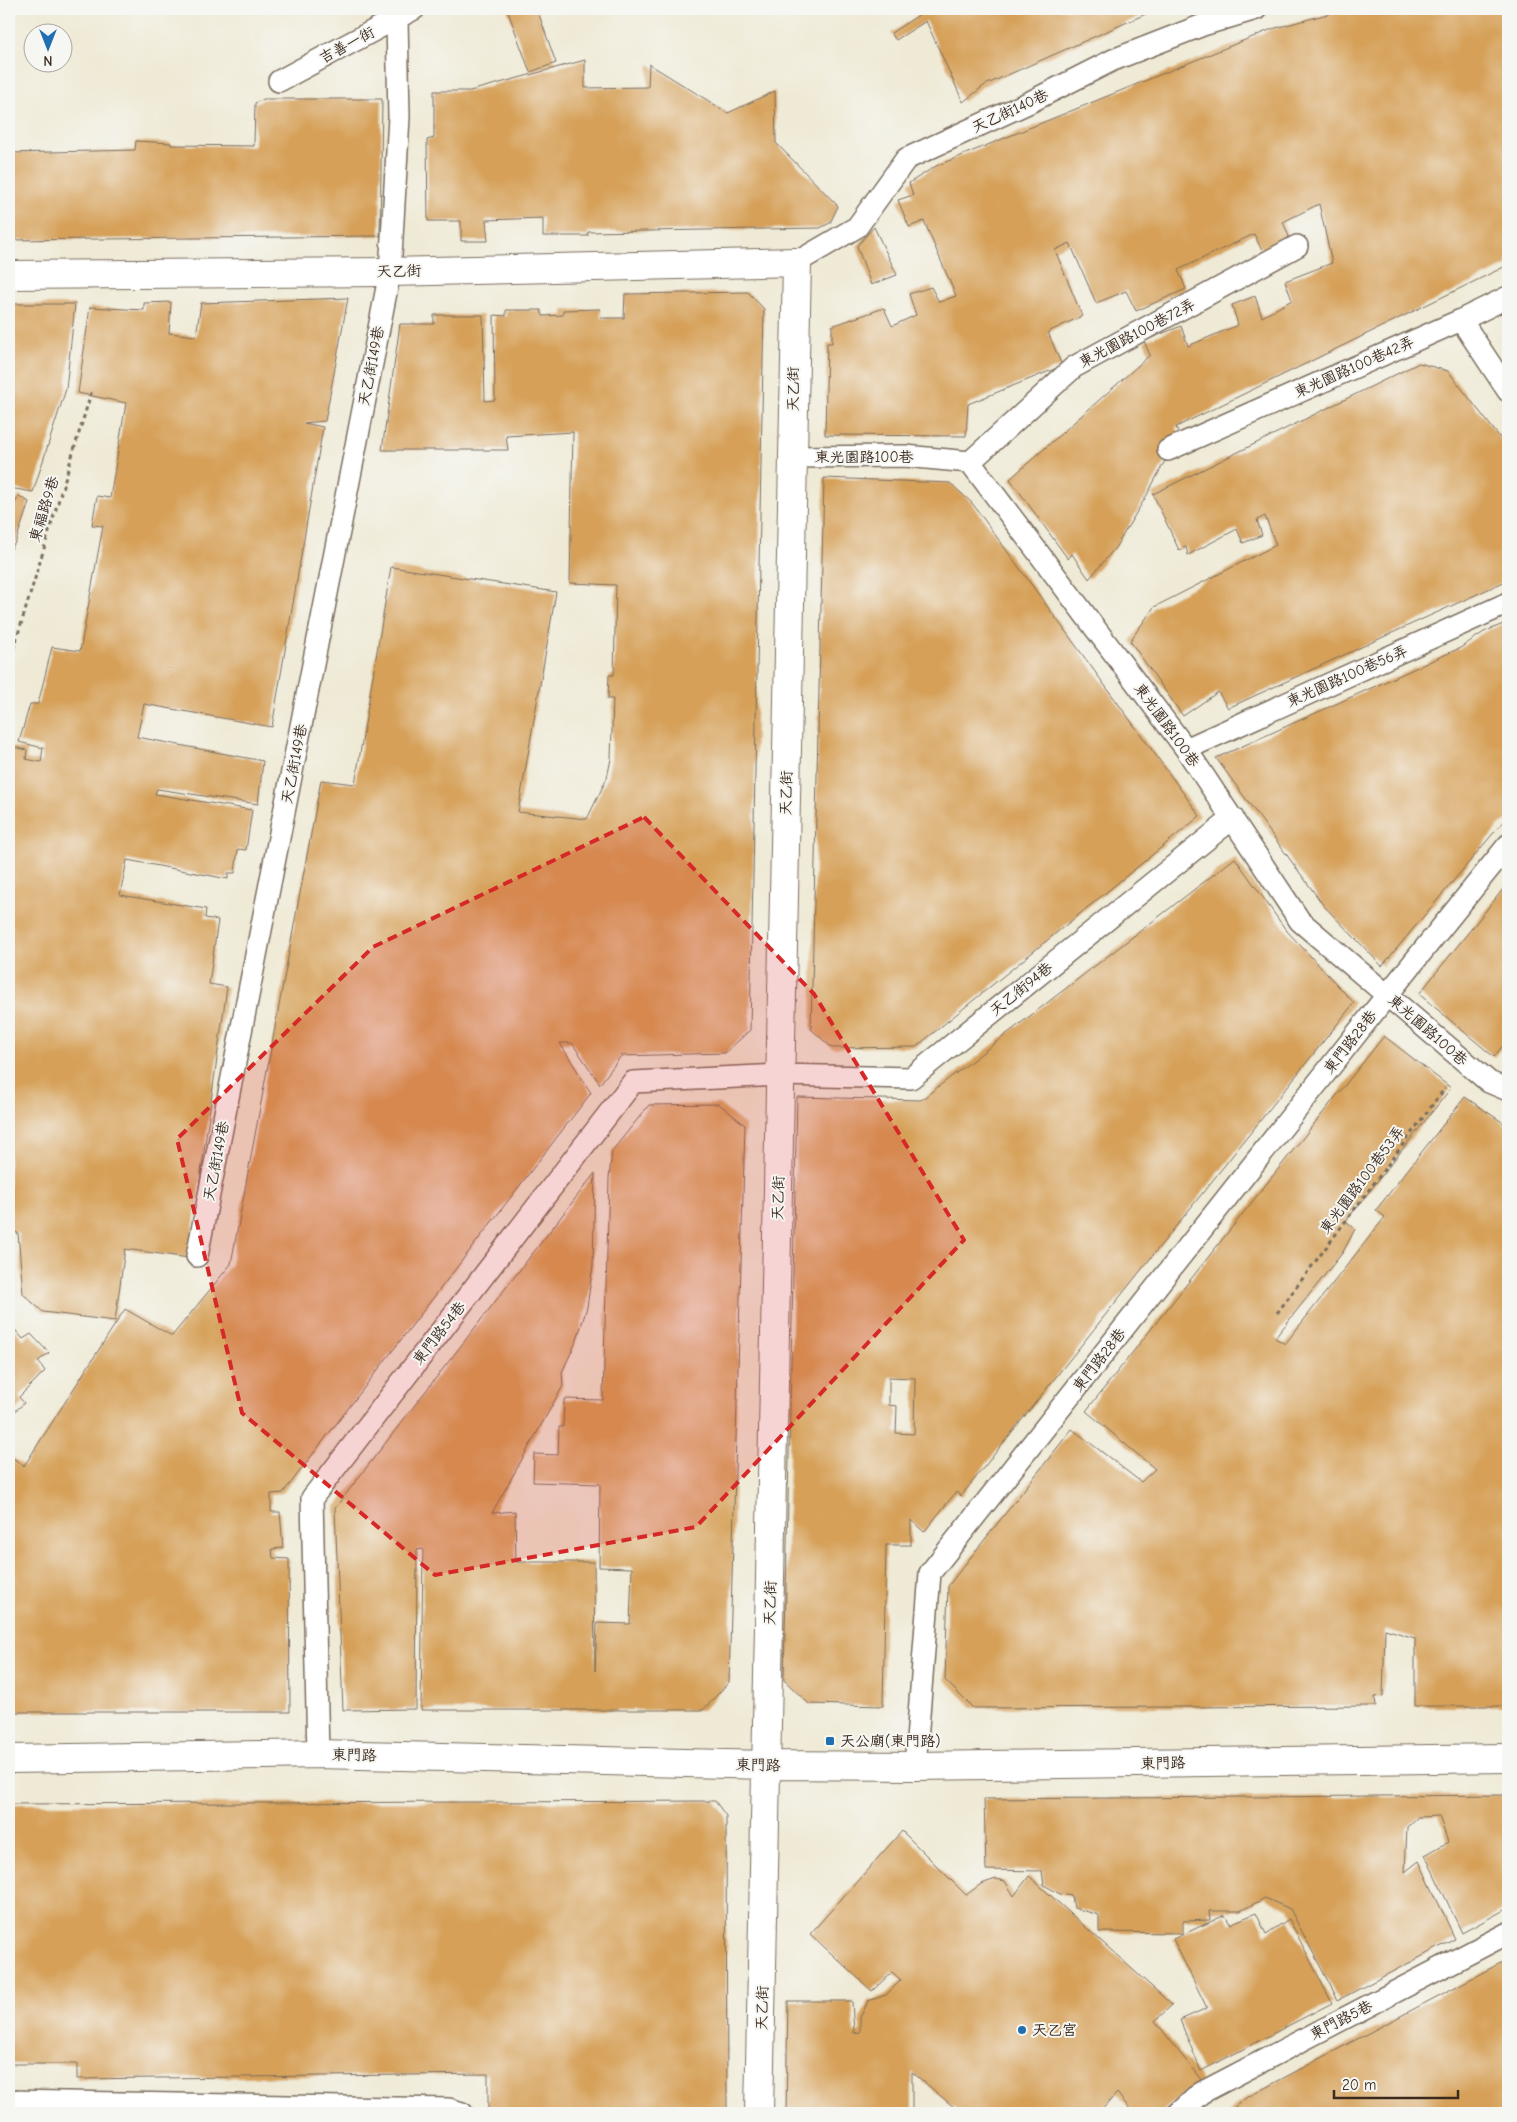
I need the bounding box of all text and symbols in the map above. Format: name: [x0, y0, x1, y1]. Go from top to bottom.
north arrow: [22, 22, 72, 72]
street label: 吉善一街: [316, 23, 378, 67]
text: N: [43, 52, 53, 69]
street label: 天乙街140巷: [969, 85, 1051, 137]
street label: 天乙街: [376, 262, 422, 280]
street label: 東光園路100巷72弄: [1076, 295, 1198, 371]
street label: 天乙街149巷: [354, 324, 388, 408]
street label: 東光園路100巷42弄: [1291, 332, 1417, 402]
street label: 天乙街: [784, 366, 802, 412]
street label: 東光園路100巷: [814, 448, 914, 466]
street label: 東福路9巷: [25, 474, 63, 544]
street label: 東光園路100巷56弄: [1284, 641, 1410, 711]
street label: 東光園路100巷: [1131, 680, 1203, 770]
street label: 天乙街149巷: [277, 722, 311, 806]
street label: 天乙街: [777, 770, 795, 816]
street label: 天乙街94巷: [986, 958, 1056, 1020]
street label: 東光園路100巷: [1385, 991, 1471, 1069]
street label: 東門路28巷: [1320, 1007, 1380, 1077]
street label: 天乙街149巷: [199, 1119, 233, 1203]
street label: 東光園路100巷53弄: [1316, 1123, 1408, 1237]
street label: 天乙街: [769, 1175, 787, 1221]
street label: 東門路54巷: [409, 1298, 469, 1368]
street label: 東門路28巷: [1069, 1325, 1129, 1395]
street label: 天乙街: [761, 1580, 779, 1626]
place label: 天公廟(東門路): [840, 1732, 940, 1750]
marker: 天公廟(東門路): [824, 1735, 836, 1747]
street label: 東門路: [331, 1746, 377, 1764]
street label: 東門路: [1140, 1754, 1186, 1772]
street label: 東門路: [735, 1756, 781, 1774]
street label: 天乙街: [753, 1985, 771, 2031]
street label: 東門路5巷: [1307, 1997, 1375, 2043]
place label: 天乙宮: [1032, 2021, 1077, 2039]
marker: 天乙宮: [1016, 2024, 1028, 2036]
scale bar: [1334, 2067, 1458, 2099]
text: 20 m: [1342, 2076, 1376, 2094]

